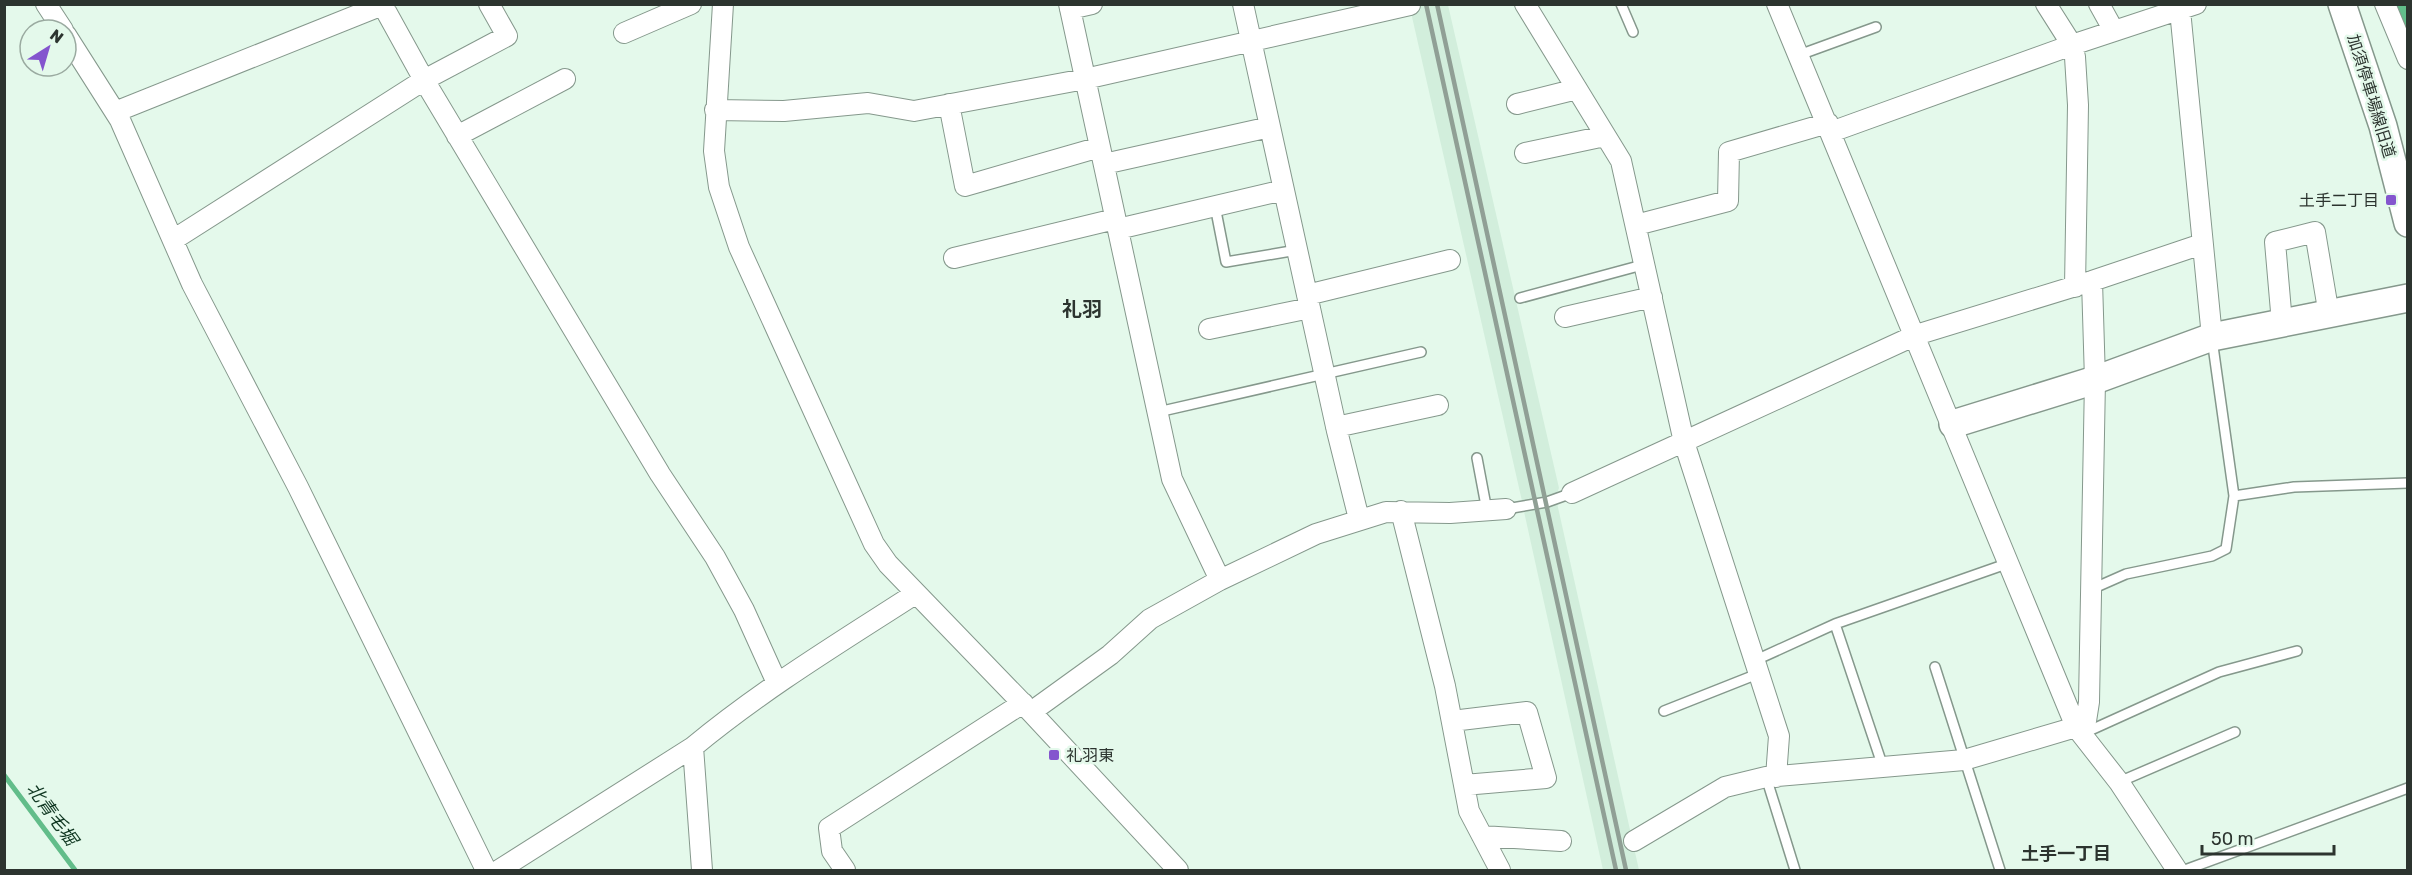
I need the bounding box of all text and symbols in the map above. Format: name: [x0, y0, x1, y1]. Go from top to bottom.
north arrow: [18, 18, 78, 78]
text: N: [46, 25, 67, 47]
street label: 加須停車場線旧道: [2344, 32, 2399, 160]
place label: 土手二丁目: [2299, 191, 2379, 210]
marker: 土手二丁目: [2384, 193, 2398, 207]
district label: 礼羽: [1062, 297, 1102, 321]
place label: 礼羽東: [1066, 746, 1114, 765]
marker: 礼羽東: [1047, 748, 1061, 762]
water label: 北青毛堀: [22, 778, 84, 852]
scale bar: [2202, 818, 2334, 856]
text: 50 m: [2211, 828, 2254, 850]
district label: 土手一丁目: [2021, 843, 2111, 865]

